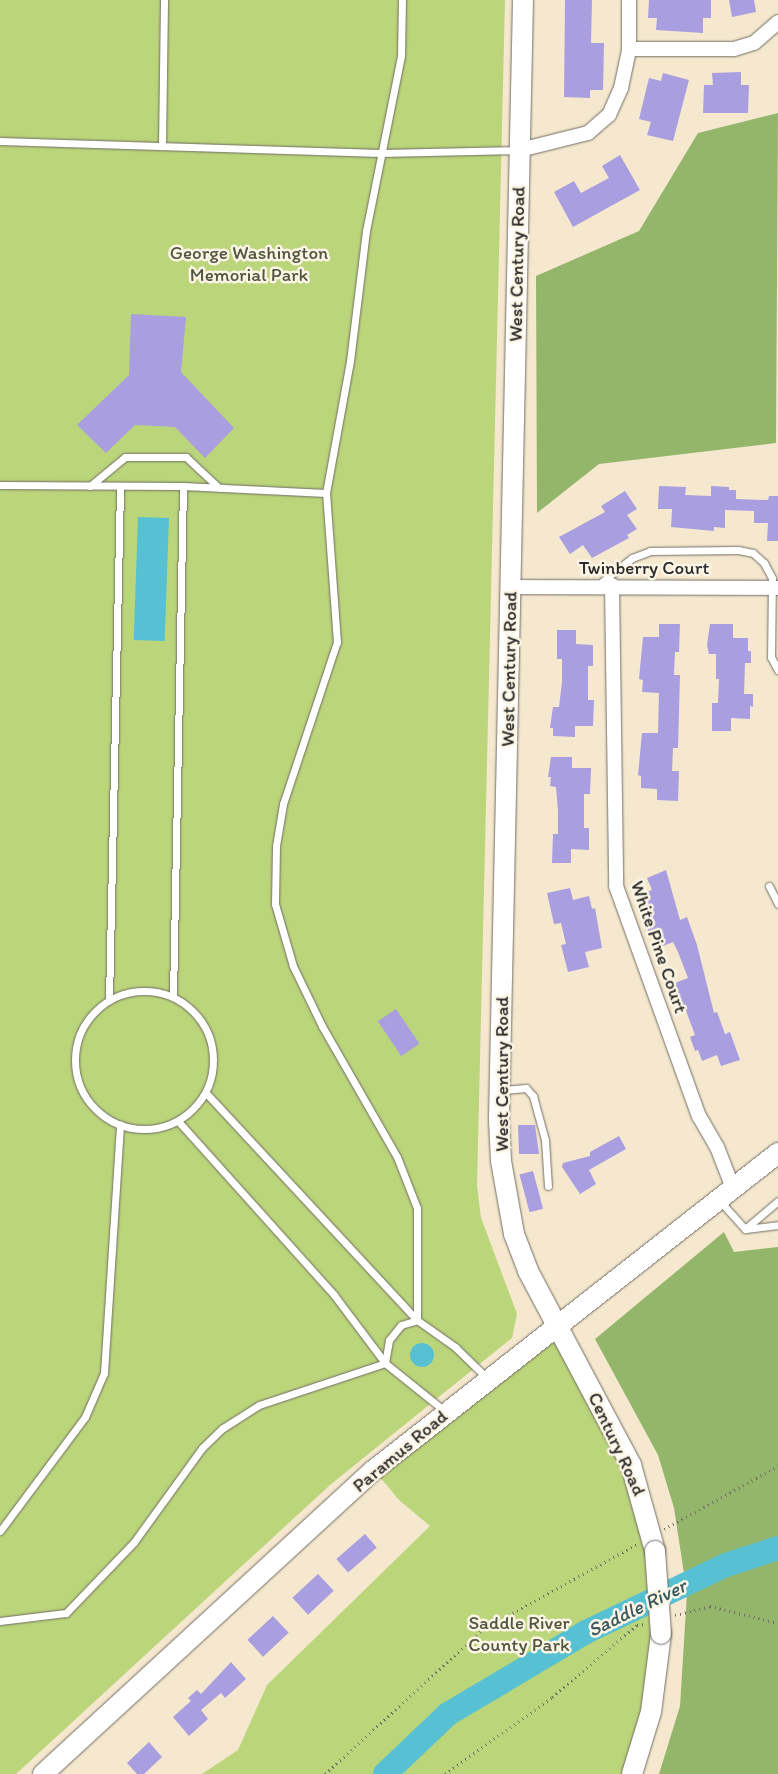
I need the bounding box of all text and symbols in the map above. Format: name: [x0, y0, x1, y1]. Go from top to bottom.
street label: West Century Road: [504, 186, 530, 342]
park label: George Washington Memorial Park: [170, 242, 328, 286]
street label: Twinberry Court: [579, 557, 709, 579]
street label: West Century Road: [496, 591, 522, 747]
street label: White Pine Court: [626, 878, 692, 1016]
street label: West Century Road: [491, 996, 513, 1152]
street label: Century Road: [583, 1389, 651, 1499]
street label: Paramus Road: [348, 1405, 452, 1497]
water label: Saddle River: [584, 1574, 690, 1642]
park label: Saddle River County Park: [468, 1612, 570, 1656]

